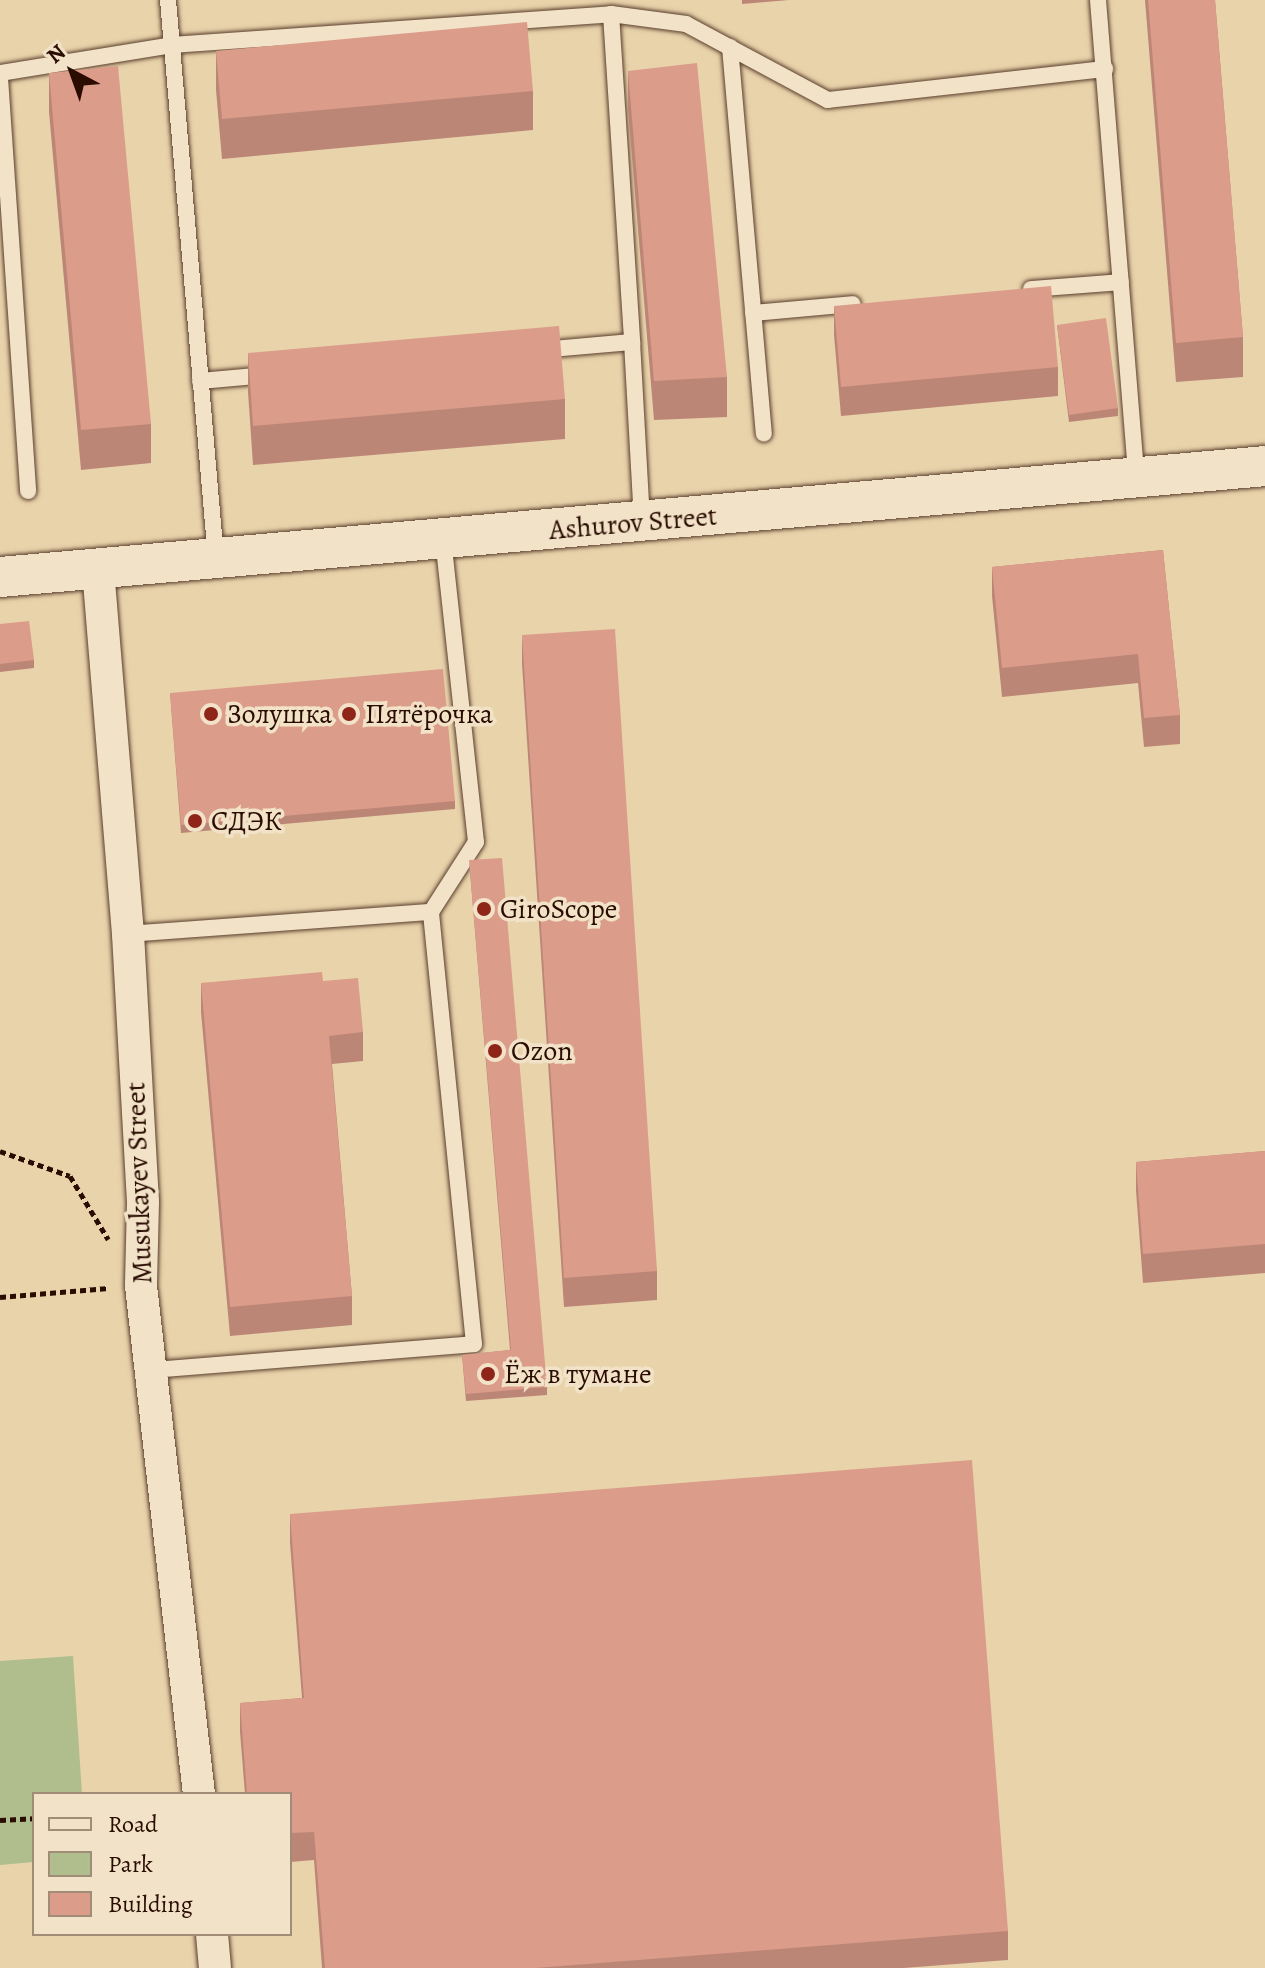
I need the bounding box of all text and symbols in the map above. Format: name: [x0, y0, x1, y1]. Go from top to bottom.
north arrow: [32, 32, 112, 112]
text: N: [40, 37, 72, 70]
street label: Ashurov Street: [548, 499, 718, 547]
place label: Золушка: [227, 697, 332, 731]
place label: Пятёрочка: [365, 697, 493, 731]
marker: Золушка: [202, 705, 220, 723]
marker: Пятёрочка: [340, 705, 358, 723]
place label: СДЭК: [211, 804, 282, 838]
marker: СДЭК: [186, 812, 204, 830]
place label: GiroScope: [500, 892, 617, 926]
marker: GiroScope: [475, 900, 493, 918]
place label: Ozon: [511, 1034, 573, 1068]
marker: Ozon: [486, 1042, 504, 1060]
street label: Musukayev Street: [119, 1081, 159, 1285]
place label: Ёж в тумане: [504, 1357, 652, 1391]
marker: Ёж в тумане: [479, 1365, 497, 1383]
legend: [32, 1792, 292, 1936]
text: Road: [108, 1808, 158, 1840]
text: Park: [108, 1848, 153, 1880]
text: Building: [108, 1888, 193, 1920]

